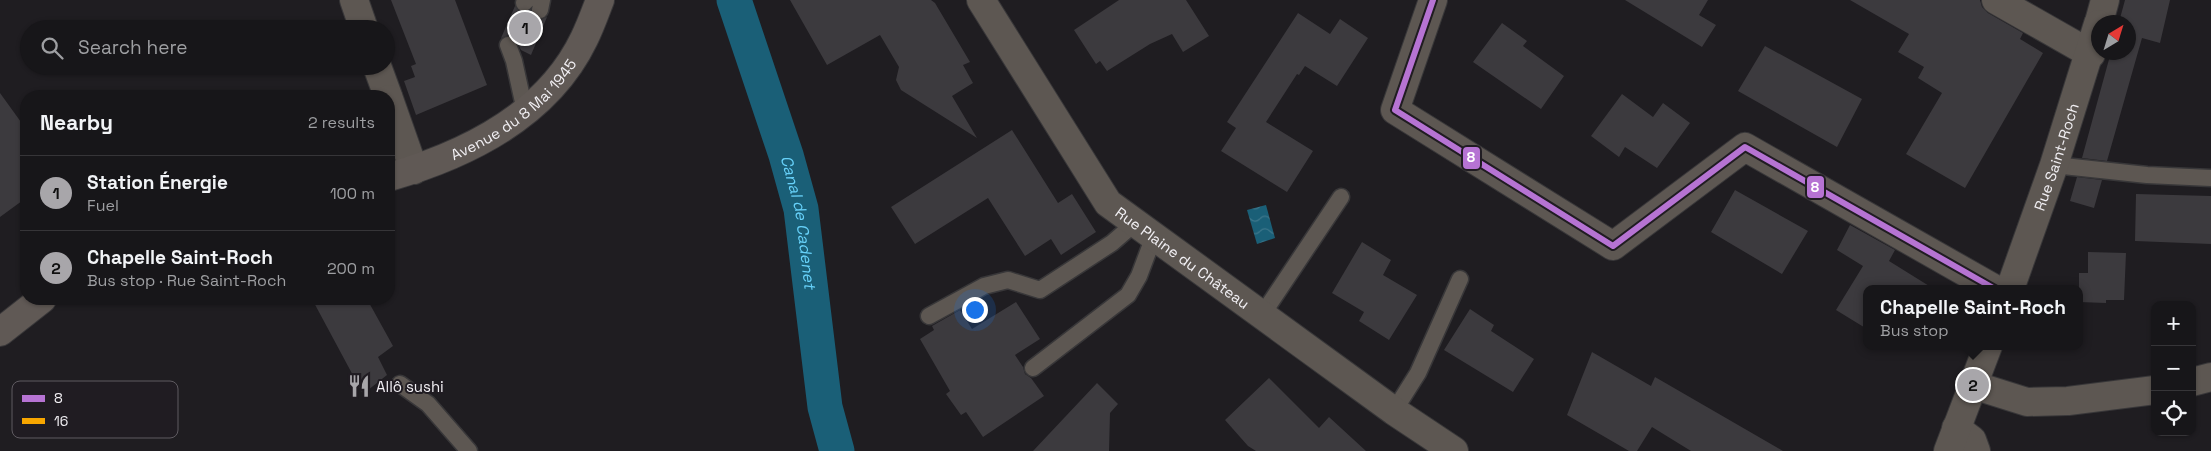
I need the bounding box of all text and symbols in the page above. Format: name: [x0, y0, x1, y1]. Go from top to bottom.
pin: 1: [509, 9, 541, 47]
north arrow: [2091, 15, 2136, 60]
search box: [20, 20, 395, 75]
icon: search: [38, 34, 66, 62]
text: Search here: [78, 35, 188, 60]
street label: Avenue du 8 Mai 1945: [447, 55, 580, 164]
street label: Rue Saint-Roch: [2029, 100, 2082, 213]
text: Nearby: [40, 109, 113, 136]
text: 2 results: [308, 112, 375, 133]
line badge: 8: [1462, 146, 1481, 170]
text: 8: [1467, 148, 1476, 166]
water label: Canal de Cadenet: [776, 153, 821, 292]
text: Station Énergie: [87, 170, 228, 195]
line badge: 8: [1806, 175, 1825, 199]
text: 8: [1811, 178, 1820, 196]
text: 1: [52, 183, 60, 204]
text: 100 m: [330, 183, 375, 204]
text: Fuel: [87, 195, 119, 216]
street label: Rue Plaine du Château: [1112, 202, 1254, 313]
text: Chapelle Saint-Roch: [87, 245, 273, 270]
text: 2: [51, 258, 61, 279]
text: 200 m: [327, 258, 375, 279]
text: Bus stop · Rue Saint-Roch: [87, 270, 286, 291]
popup: [1863, 285, 2083, 350]
text: Chapelle Saint-Roch: [1880, 295, 2066, 320]
your location: [962, 297, 988, 323]
map controls: [2151, 301, 2196, 436]
button: +: [2151, 301, 2196, 346]
text: Bus stop: [1880, 320, 1949, 341]
button: −: [2151, 346, 2196, 391]
pin: 2: [1957, 366, 1989, 404]
restaurant icon: Allô sushi: [346, 373, 372, 399]
place label: Allô sushi: [376, 377, 444, 396]
legend: [12, 381, 178, 438]
text: 8: [54, 389, 63, 407]
button: locate: [2151, 391, 2196, 436]
text: 16: [54, 412, 68, 430]

